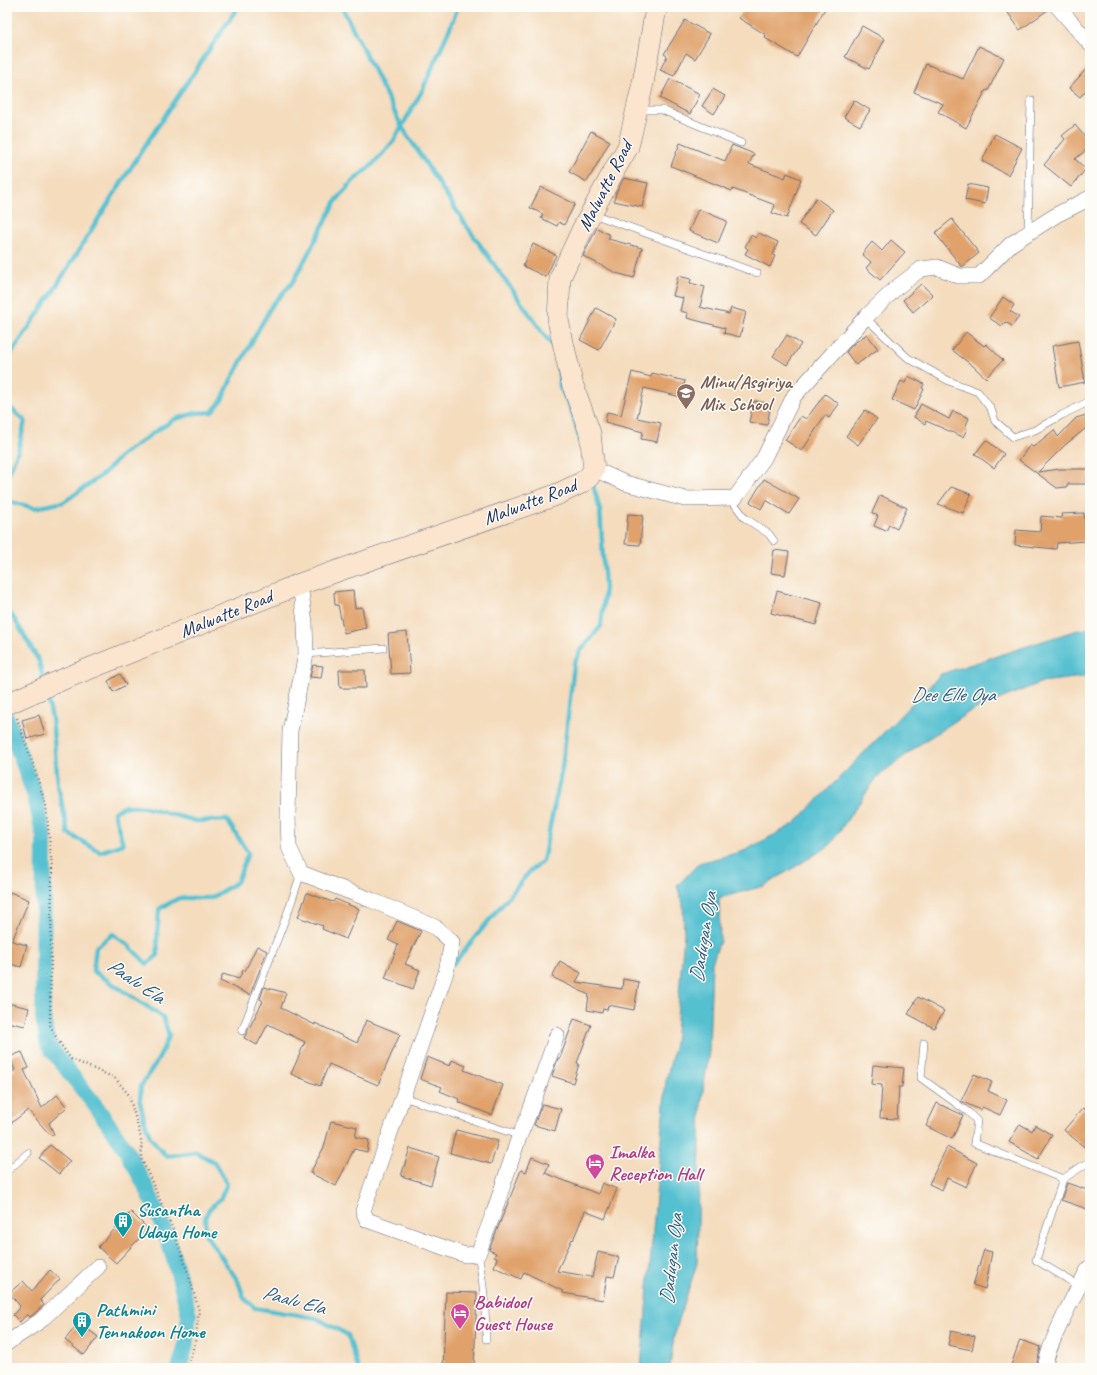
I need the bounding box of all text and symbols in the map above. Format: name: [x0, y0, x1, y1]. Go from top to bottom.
street label: Malwatte Road: [572, 134, 639, 235]
place label: Minu/Asgiriya Mix School: [700, 370, 794, 416]
school or university icon: Minu/Asgiriya Mix School: [675, 382, 697, 410]
street label: Malwatte Road: [480, 472, 583, 531]
street label: Malwatte Road: [176, 583, 279, 643]
water label: Dee Elle Oya: [911, 682, 997, 707]
water label: Dadugan Oya: [684, 888, 723, 984]
water label: Paalu Ela: [103, 953, 171, 1010]
place label: Imalka Reception Hall: [609, 1140, 705, 1186]
hotel icon: Imalka Reception Hall: [584, 1152, 606, 1180]
place label: Susantha Udaya Home: [137, 1198, 218, 1244]
building icon: Susantha Udaya Home: [112, 1210, 134, 1238]
water label: Dadugan Oya: [654, 1211, 688, 1305]
water label: Paalu Ela: [260, 1280, 330, 1321]
place label: Babidool Guest House: [474, 1290, 554, 1336]
place label: Pathmini Tennakoon Home: [96, 1298, 206, 1344]
hotel icon: Babidool Guest House: [449, 1302, 471, 1330]
building icon: Pathmini Tennakoon Home: [71, 1310, 93, 1338]

